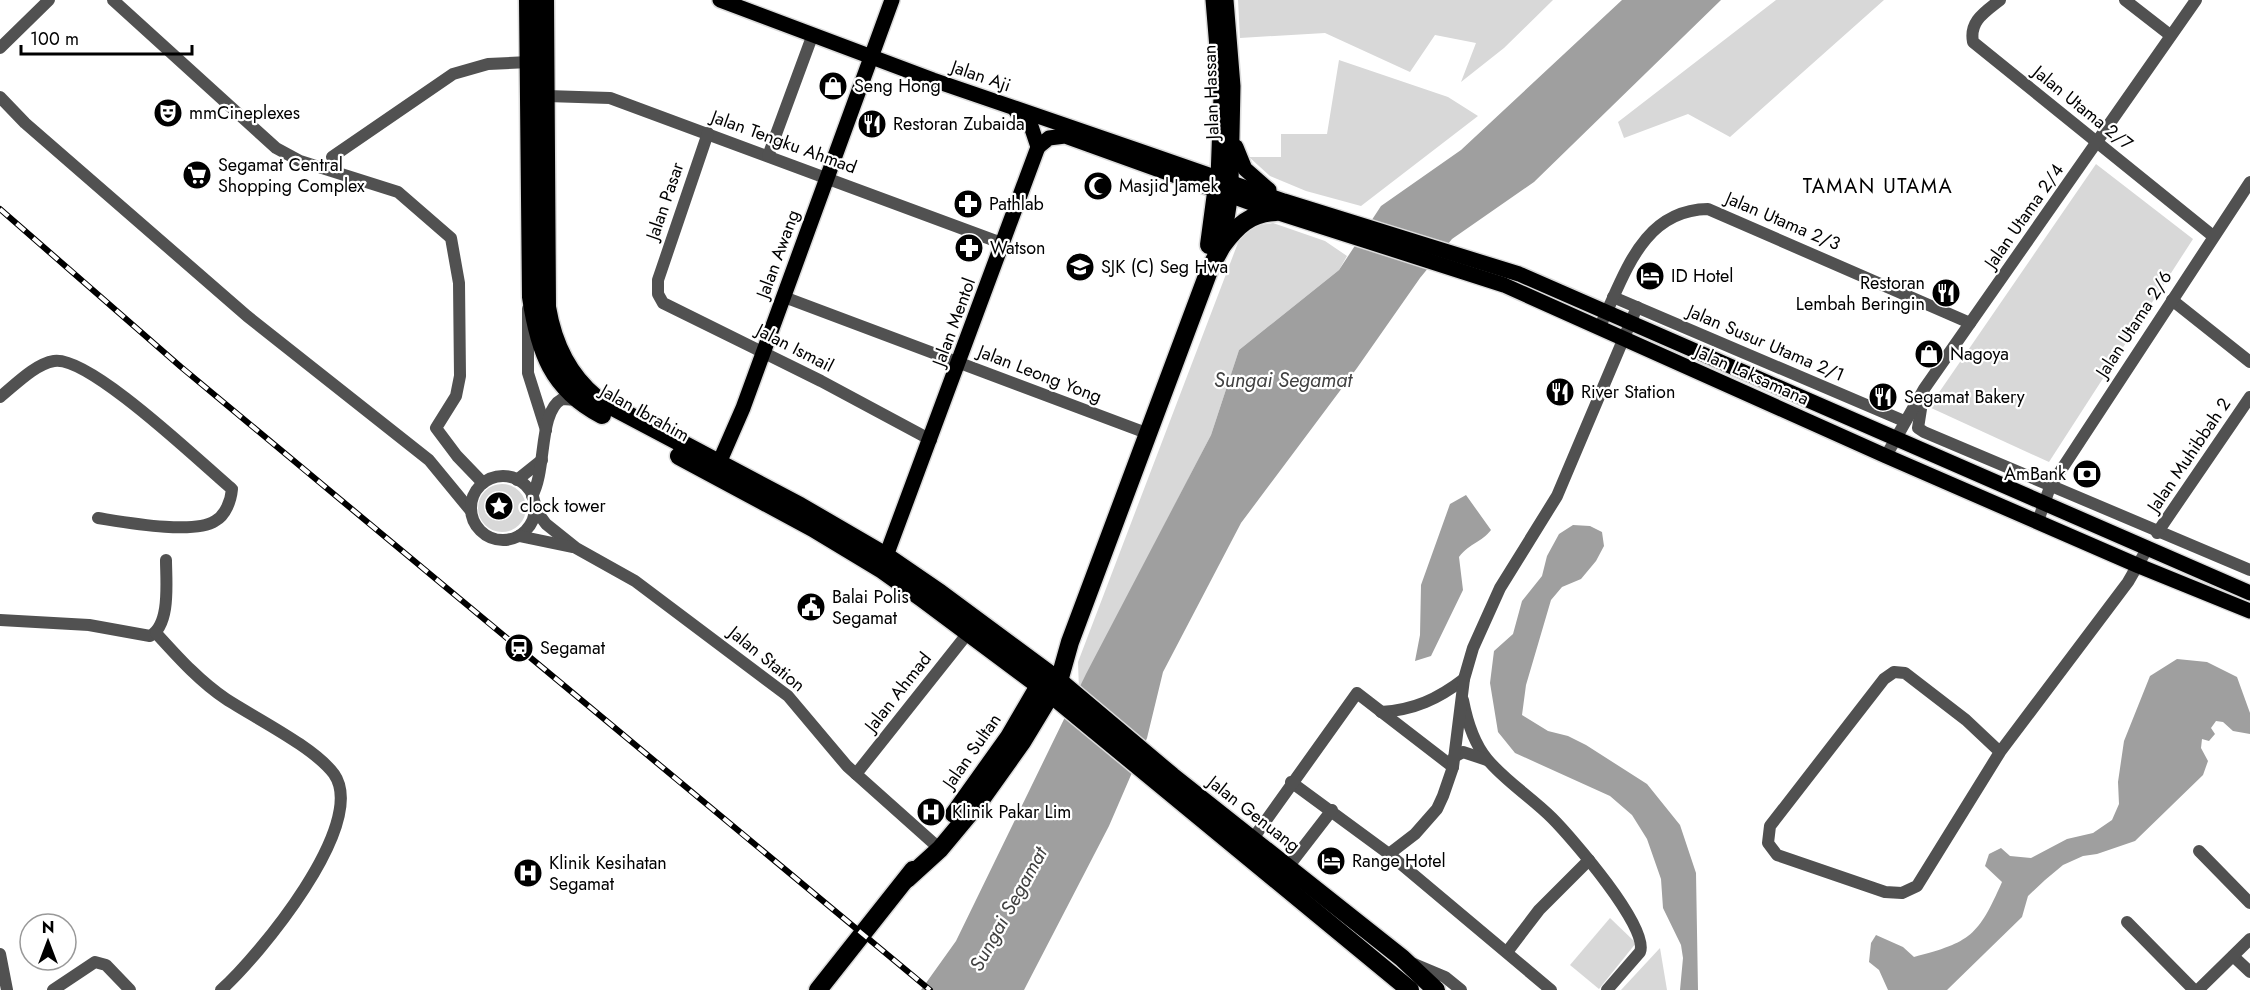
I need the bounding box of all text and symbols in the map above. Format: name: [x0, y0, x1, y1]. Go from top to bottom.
scale bar: [21, 18, 192, 56]
text: 100 m: [30, 26, 79, 52]
street label: Jalan Hassan: [1196, 44, 1226, 142]
street label: Jalan Aji: [946, 53, 1014, 98]
street label: Jalan Utama 2/7: [2026, 58, 2139, 157]
shop icon: Seng Hong: [817, 70, 849, 102]
place label: Seng Hong: [854, 73, 941, 99]
theatre icon: mmCineplexes: [152, 97, 184, 129]
place label: mmCineplexes: [189, 100, 300, 126]
street label: Jalan Tengku Ahmad: [706, 103, 860, 180]
restaurant icon: Restoran Zubaida: [856, 108, 888, 140]
place label: Restoran Zubaida: [893, 111, 1025, 137]
place label: Segamat Central Shopping Complex: [218, 152, 365, 199]
street label: Jalan Pasar: [639, 158, 691, 245]
street label: Jalan Utama 2/4: [1977, 158, 2070, 275]
supermarket icon: Segamat Central Shopping Complex: [181, 159, 213, 191]
mosque icon: Masjid Jamek: [1082, 170, 1114, 202]
district label: TAMAN UTAMA: [1803, 172, 1953, 201]
place label: Masjid Jamek: [1119, 173, 1219, 199]
street label: Jalan Utama 2/3: [1720, 184, 1845, 257]
pharmacy icon: Pathlab: [952, 188, 984, 220]
place label: Pathlab: [989, 191, 1044, 217]
street label: Jalan Awang: [749, 206, 806, 304]
pharmacy icon: Watson: [953, 232, 985, 264]
place label: Watson: [990, 235, 1046, 261]
school or university icon: SJK (C) Seg Hwa: [1064, 251, 1096, 283]
place label: SJK (C) Seg Hwa: [1101, 254, 1228, 280]
hotel icon: ID Hotel: [1634, 260, 1666, 292]
place label: ID Hotel: [1671, 263, 1733, 289]
street label: Jalan Utama 2/6: [2089, 265, 2178, 384]
place label: Restoran Lembah Beringin: [1796, 270, 1925, 317]
street label: Jalan Mentol: [925, 274, 982, 372]
restaurant icon: Restoran Lembah Beringin: [1930, 277, 1962, 309]
street label: Jalan Susur Utama 2/1: [1682, 297, 1848, 388]
street label: Jalan Ismail: [750, 316, 838, 379]
street label: Jalan Laksamana: [1689, 337, 1813, 412]
street label: Jalan Leong Yong: [972, 338, 1106, 410]
shop icon: Nagoya: [1913, 338, 1945, 370]
place label: Nagoya: [1950, 341, 2009, 367]
water label: Sungai Segamat: [1214, 366, 1353, 395]
restaurant icon: River Station: [1544, 376, 1576, 408]
street label: Jalan Ibrahim: [594, 377, 694, 448]
place label: River Station: [1581, 379, 1675, 405]
restaurant icon: Segamat Bakery: [1867, 381, 1899, 413]
place label: Segamat Bakery: [1904, 384, 2025, 410]
street label: Jalan Muhibbah 2: [2140, 393, 2237, 519]
bank icon: AmBank: [2071, 458, 2103, 490]
place label: AmBank: [2004, 461, 2066, 487]
place icon: clock tower: [483, 490, 515, 522]
place label: clock tower: [520, 493, 607, 519]
place label: Balai Polis Segamat: [832, 584, 909, 631]
public building icon: Balai Polis Segamat: [795, 591, 827, 623]
street label: Jalan Station: [722, 619, 811, 698]
station icon: Segamat: [503, 632, 535, 664]
place label: Segamat: [540, 635, 606, 661]
street label: Jalan Ahmad: [857, 647, 937, 739]
street label: Jalan Sultan: [935, 708, 1007, 796]
street label: Jalan Genuang: [1201, 768, 1306, 858]
hospital icon: Klinik Pakar Lim: [915, 796, 947, 828]
place label: Klinik Pakar Lim: [952, 799, 1071, 825]
water label: Sungai Segamat: [962, 841, 1055, 977]
hotel icon: Range Hotel: [1315, 845, 1347, 877]
place label: Range Hotel: [1352, 848, 1446, 874]
place label: Klinik Kesihatan Segamat: [549, 850, 667, 897]
hospital icon: Klinik Kesihatan Segamat: [512, 857, 544, 889]
north arrow: [18, 912, 78, 972]
text: N: [42, 916, 54, 939]

